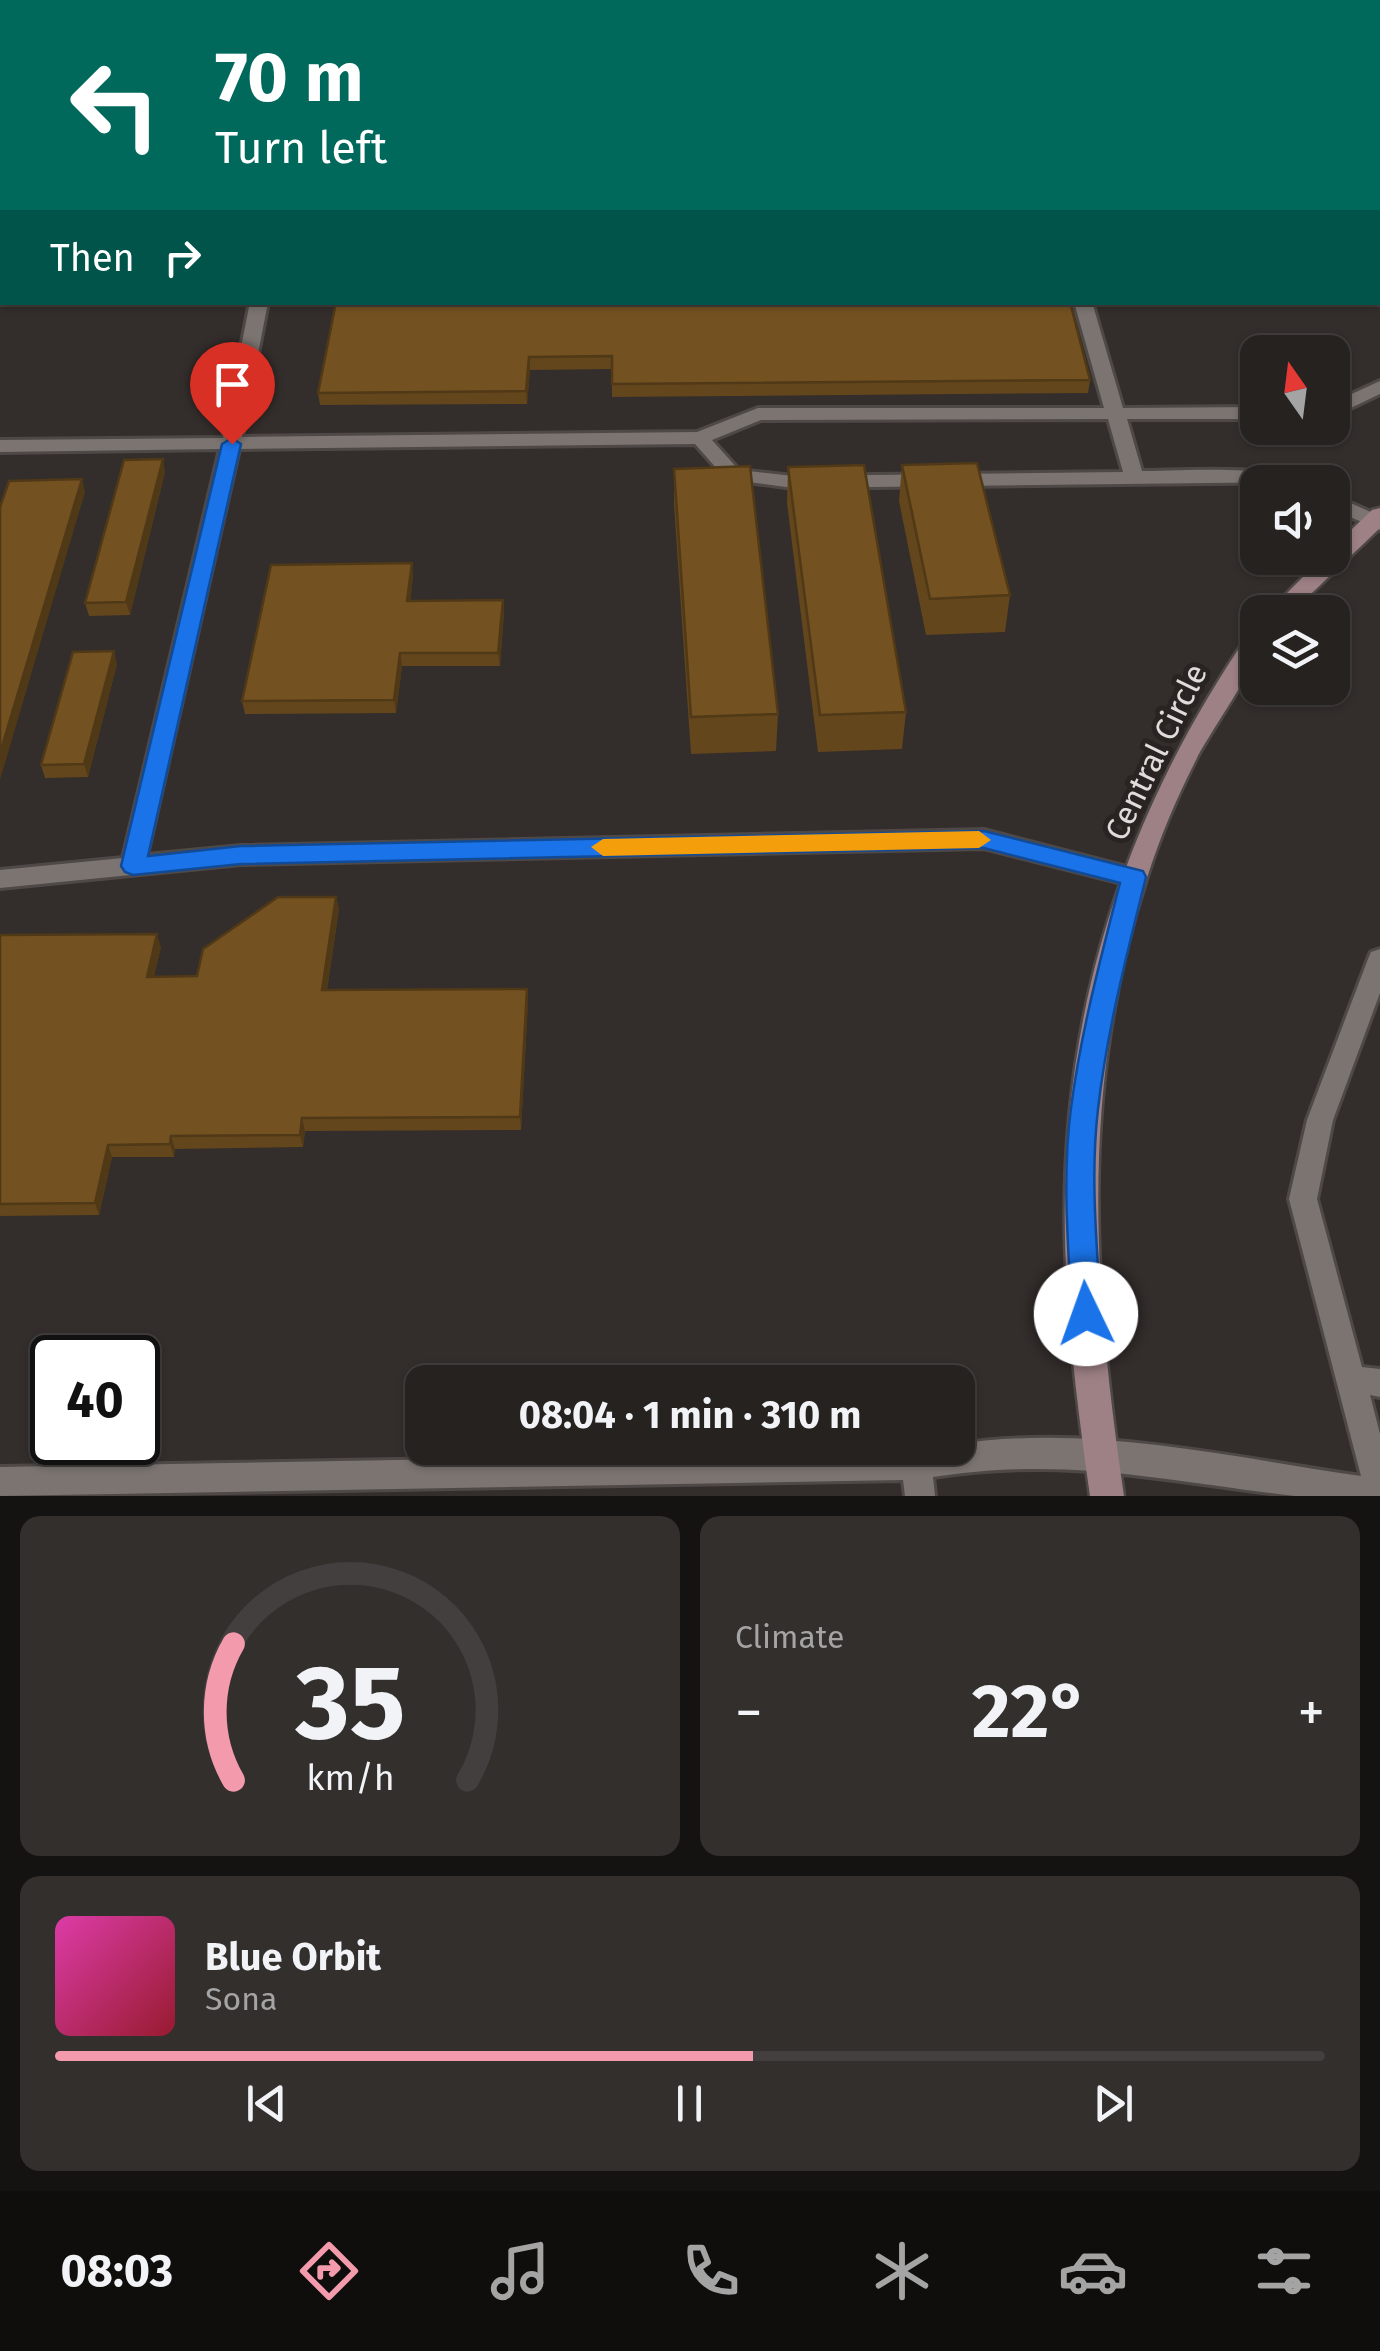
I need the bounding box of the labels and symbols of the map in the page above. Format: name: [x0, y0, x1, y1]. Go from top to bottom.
north arrow: [1240, 335, 1350, 445]
pin: [190, 342, 275, 445]
street label: Central Circle: [1097, 658, 1215, 846]
position arrow: [1034, 1262, 1138, 1366]
speed limit sign: 40: [30, 1335, 160, 1465]

